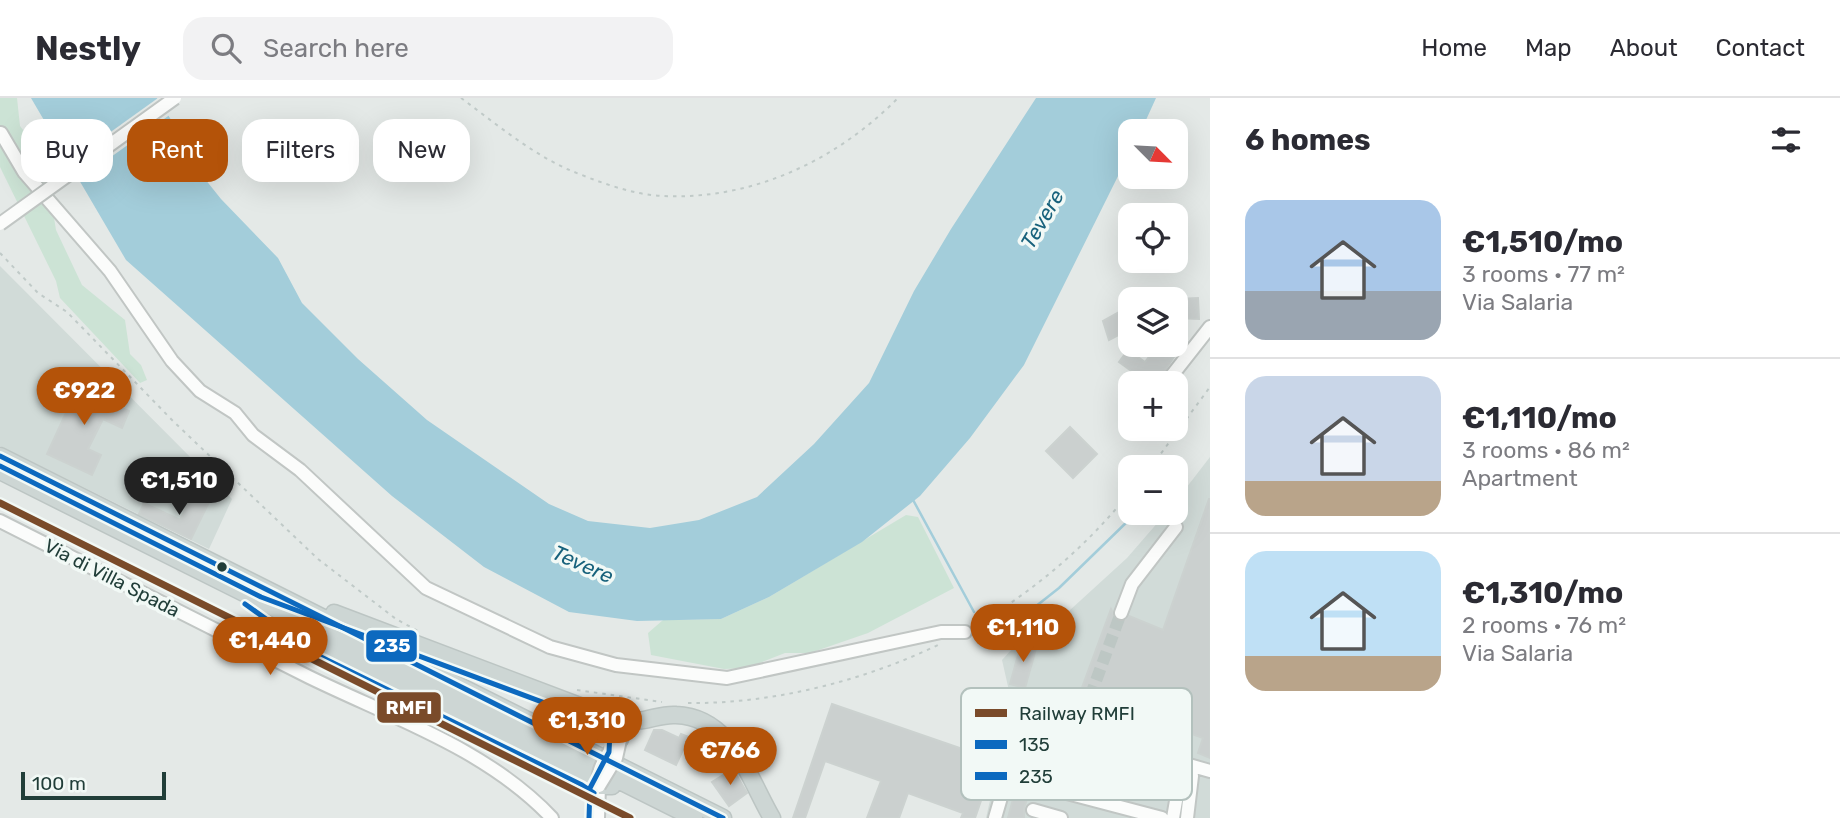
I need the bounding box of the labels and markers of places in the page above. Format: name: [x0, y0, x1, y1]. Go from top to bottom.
pin: €922: [43, 368, 125, 427]
pin: €1,510: [122, 458, 236, 517]
unlabelled marker: [215, 560, 229, 574]
pin: €1,110: [966, 604, 1080, 664]
pin: €1,440: [213, 618, 327, 677]
pin: €1,310: [530, 698, 644, 757]
pin: €766: [689, 728, 771, 787]

